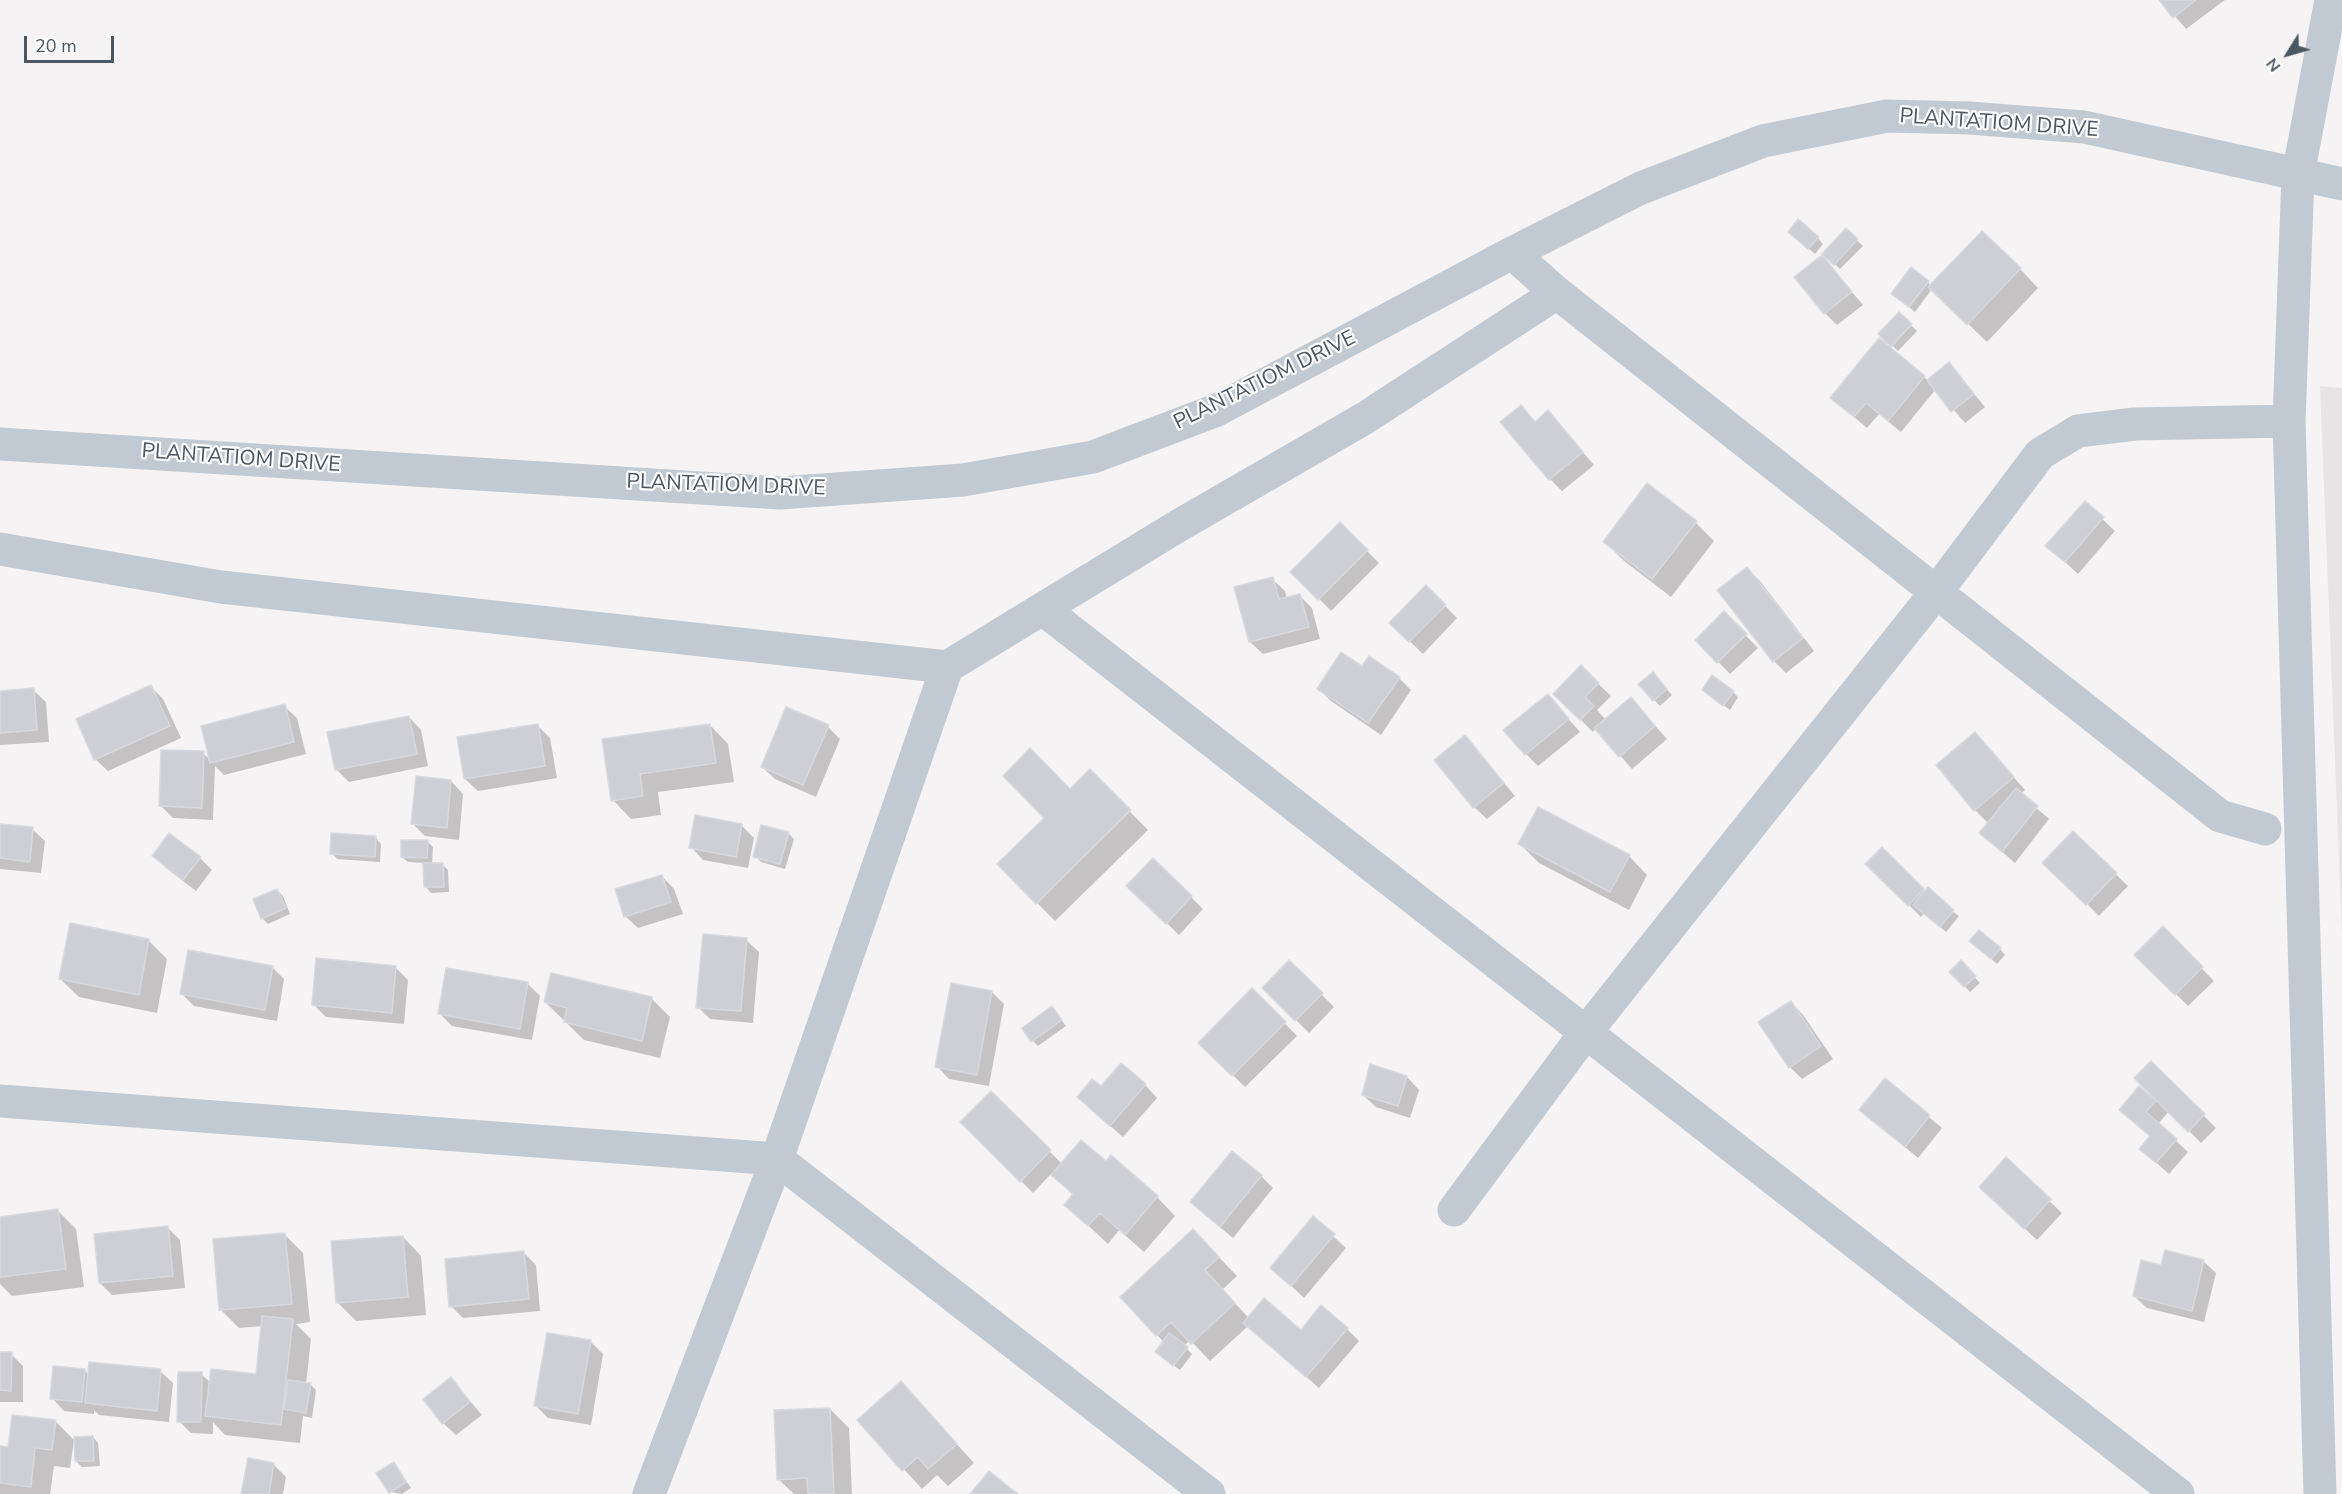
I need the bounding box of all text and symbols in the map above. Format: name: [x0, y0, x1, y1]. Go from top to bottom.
scale bar: [27, 24, 117, 62]
north arrow: [2258, 24, 2318, 84]
text: 20 m: [35, 34, 77, 58]
text: N: [2261, 53, 2286, 76]
street label: PLANTATIOM DRIVE: [1899, 104, 2099, 144]
street label: PLANTATIOM DRIVE: [1170, 326, 1360, 436]
street label: PLANTATIOM DRIVE: [141, 439, 341, 479]
street label: PLANTATIOM DRIVE: [626, 470, 826, 502]

